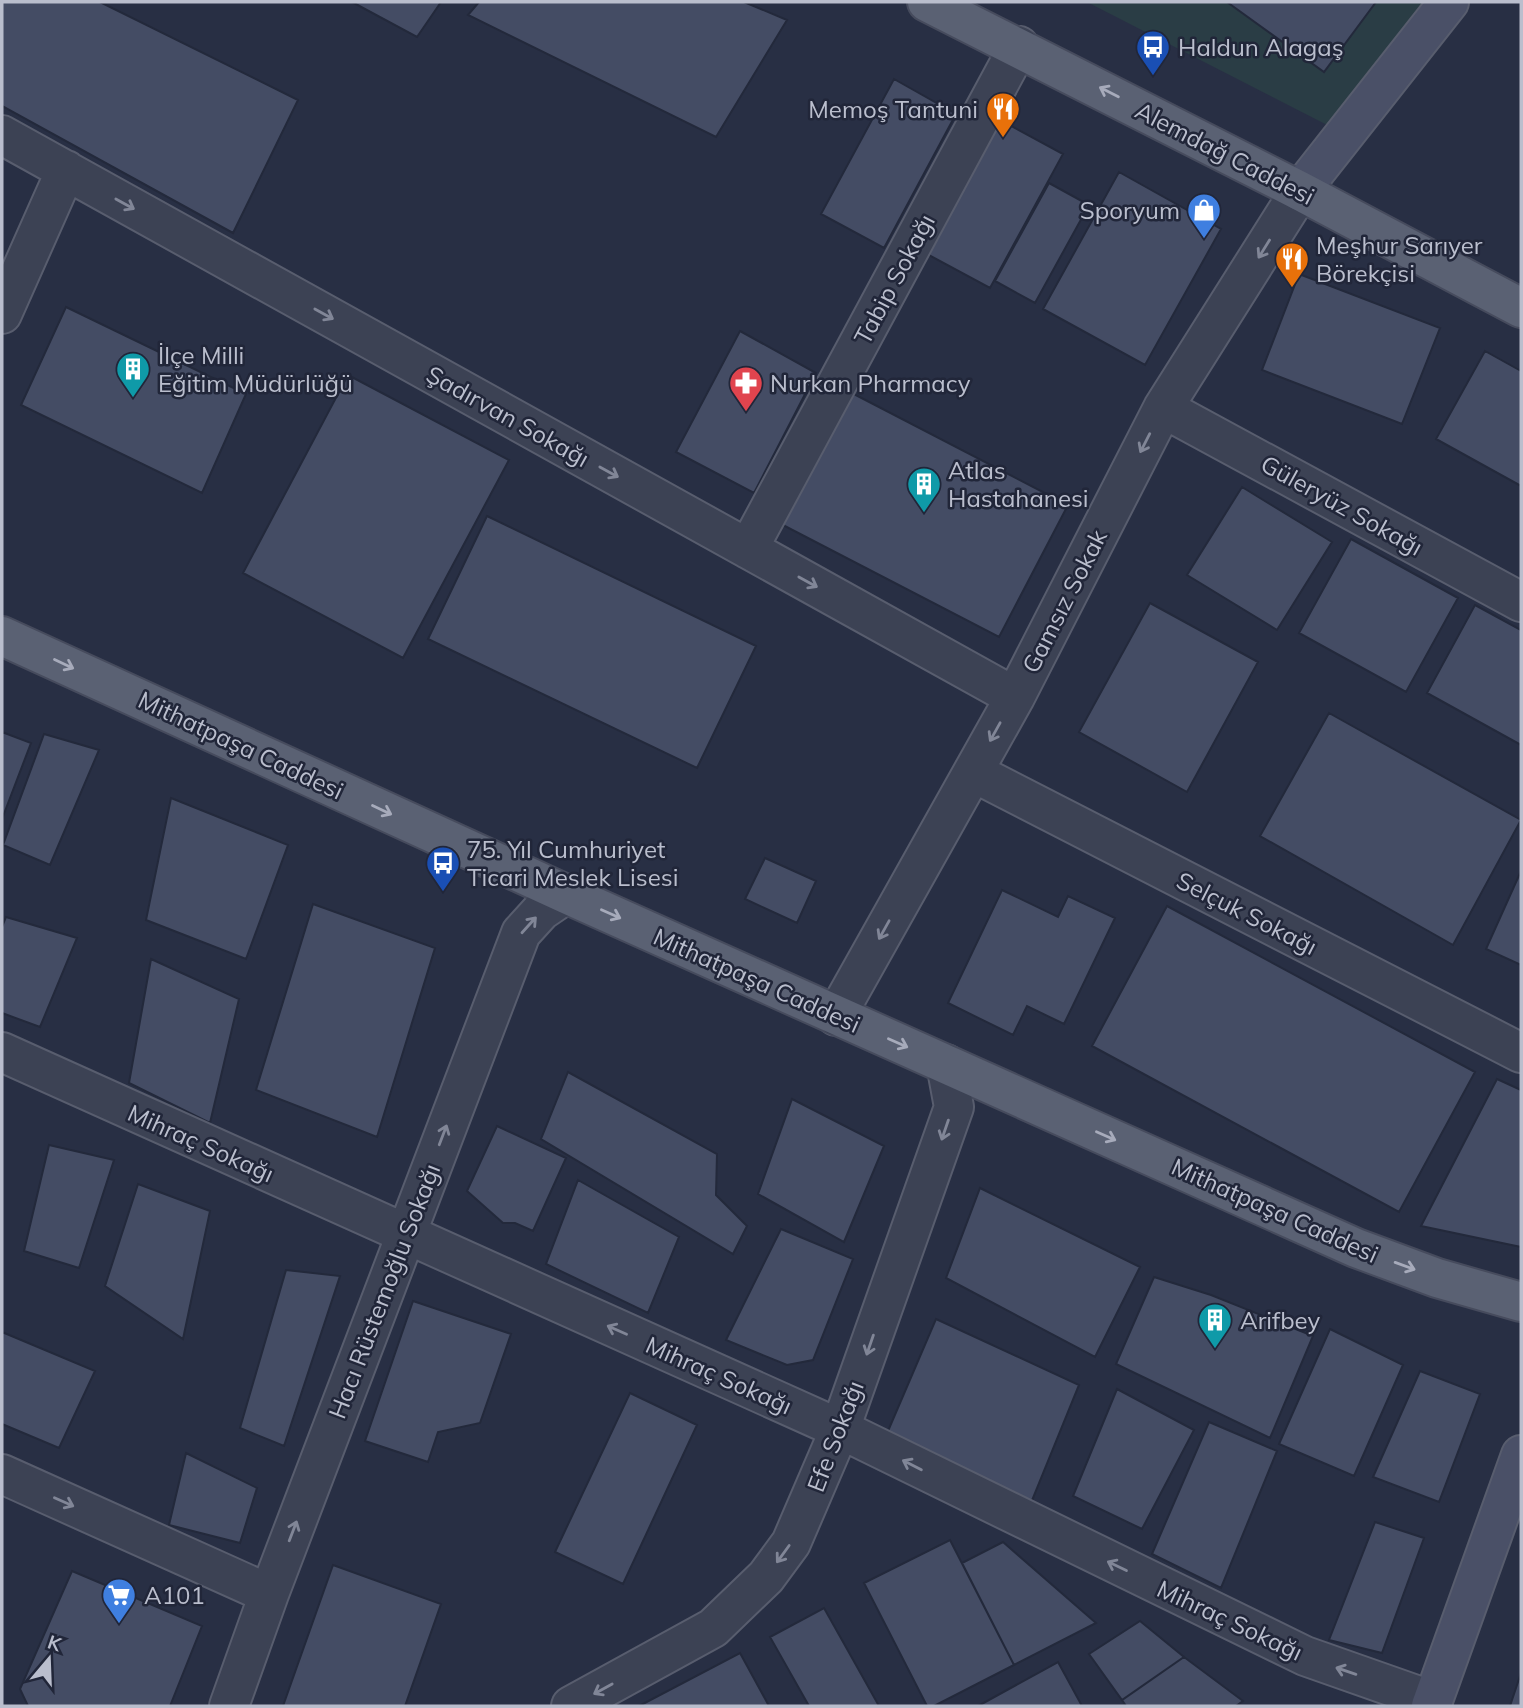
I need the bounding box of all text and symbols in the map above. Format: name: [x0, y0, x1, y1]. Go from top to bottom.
bus stop icon: Haldun Alagaş: [1134, 28, 1172, 77]
place label: Haldun Alagaş: [1178, 32, 1344, 62]
one-way arrow: [1099, 85, 1120, 99]
restaurant icon: Memoş Tantuni: [984, 90, 1022, 139]
place label: Memoş Tantuni: [808, 94, 978, 124]
street label: Alemdağ Caddesi: [1130, 95, 1320, 211]
shop icon: Sporyum: [1185, 191, 1223, 240]
place label: Sporyum: [1080, 195, 1180, 225]
one-way arrow: [115, 197, 135, 211]
street label: Tabip Sokağı: [847, 209, 941, 349]
place label: Meşhur Sarıyer Börekçisi: [1316, 230, 1483, 288]
one-way arrow: [1256, 238, 1270, 258]
restaurant icon: Meşhur Sarıyer Börekçisi: [1273, 240, 1311, 289]
one-way arrow: [314, 307, 334, 321]
place label: İlçe Milli Eğitim Müdürlüğü: [158, 340, 353, 398]
building icon: İlçe Milli Eğitim Müdürlüğü: [114, 350, 152, 399]
street label: Şadırvan Sokağı: [421, 359, 595, 473]
pharmacy icon: Nurkan Pharmacy: [727, 364, 765, 413]
place label: Nurkan Pharmacy: [770, 368, 971, 398]
one-way arrow: [1137, 432, 1151, 452]
street label: Güleryüz Sokağı: [1256, 448, 1428, 562]
place label: Atlas Hastahanesi: [948, 455, 1089, 513]
building icon: Atlas Hastahanesi: [905, 465, 943, 514]
one-way arrow: [598, 466, 619, 479]
street label: Gamsız Sokak: [1015, 524, 1113, 678]
one-way arrow: [797, 576, 818, 589]
one-way arrow: [53, 658, 74, 671]
street label: Mithatpaşa Caddesi: [134, 684, 348, 806]
one-way arrow: [988, 721, 1002, 741]
one-way arrow: [371, 804, 392, 817]
place label: 75. Yıl Cumhuriyet Ticari Meslek Lisesi: [467, 834, 678, 892]
bus stop icon: 75. Yıl Cumhuriyet Ticari Meslek Lisesi: [424, 844, 462, 893]
street label: Selçuk Sokağı: [1172, 865, 1322, 961]
one-way arrow: [600, 908, 621, 921]
one-way arrow: [521, 916, 537, 934]
one-way arrow: [877, 919, 890, 940]
street label: Mithatpaşa Caddesi: [649, 921, 865, 1039]
one-way arrow: [887, 1037, 909, 1050]
street label: Mihraç Sokağı: [123, 1097, 279, 1189]
one-way arrow: [938, 1119, 951, 1141]
one-way arrow: [438, 1124, 451, 1146]
one-way arrow: [1095, 1130, 1116, 1143]
street label: Mithatpaşa Caddesi: [1167, 1151, 1383, 1269]
street label: Hacı Rüstemoğlu Sokağı: [321, 1159, 447, 1423]
one-way arrow: [1393, 1261, 1415, 1273]
building icon: Arifbey: [1196, 1301, 1234, 1350]
place label: Arifbey: [1240, 1305, 1320, 1335]
one-way arrow: [606, 1323, 628, 1336]
street label: Mihraç Sokağı: [641, 1329, 797, 1421]
one-way arrow: [863, 1333, 875, 1355]
street label: Efe Sokağı: [800, 1376, 870, 1496]
one-way arrow: [902, 1458, 923, 1472]
one-way arrow: [53, 1496, 74, 1509]
one-way arrow: [287, 1520, 300, 1542]
one-way arrow: [776, 1544, 790, 1563]
one-way arrow: [1107, 1558, 1128, 1572]
street label: Mihraç Sokağı: [1153, 1573, 1307, 1667]
supermarket icon: A101: [100, 1576, 138, 1625]
place label: A101: [144, 1580, 205, 1610]
north arrow: [14, 1624, 84, 1694]
text: K: [45, 1630, 66, 1657]
one-way arrow: [1335, 1663, 1357, 1676]
one-way arrow: [593, 1683, 614, 1696]

